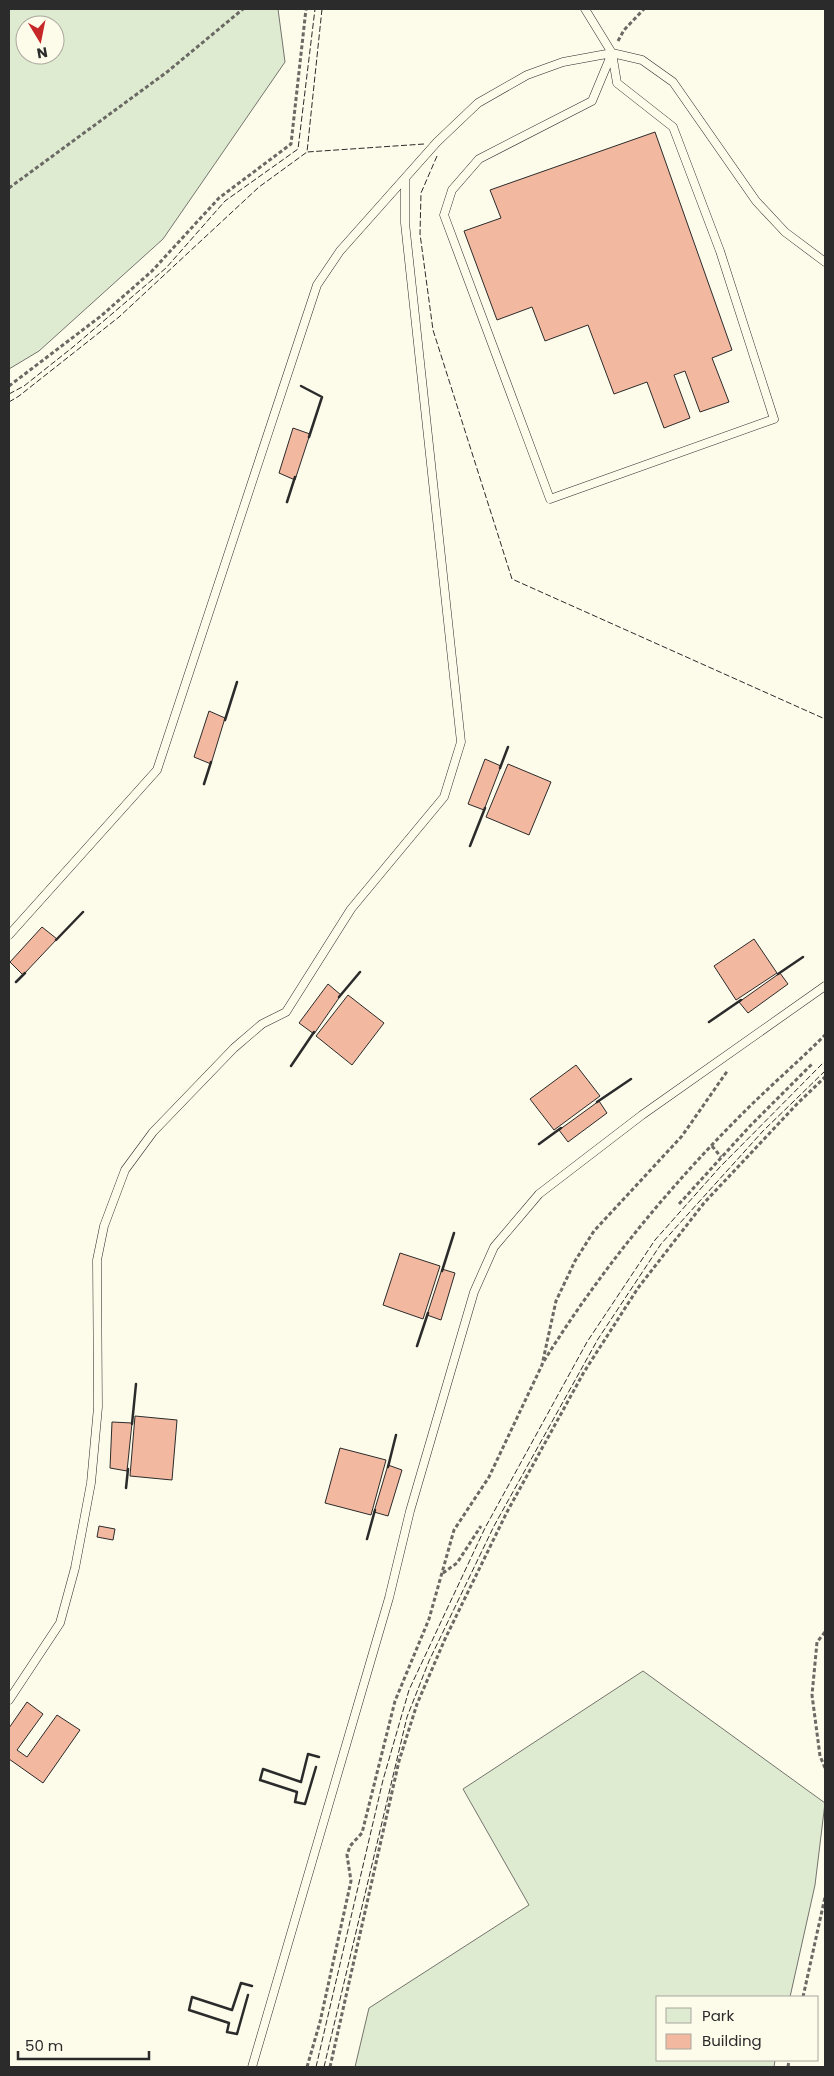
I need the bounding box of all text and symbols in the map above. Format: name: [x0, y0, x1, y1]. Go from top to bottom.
north arrow: [15, 15, 65, 65]
text: N: [35, 42, 49, 64]
legend: [656, 1996, 819, 2061]
text: Park: [702, 2005, 734, 2026]
scale bar: [18, 2028, 149, 2060]
text: Building: [702, 2030, 762, 2051]
text: 50 m: [25, 2035, 63, 2056]

